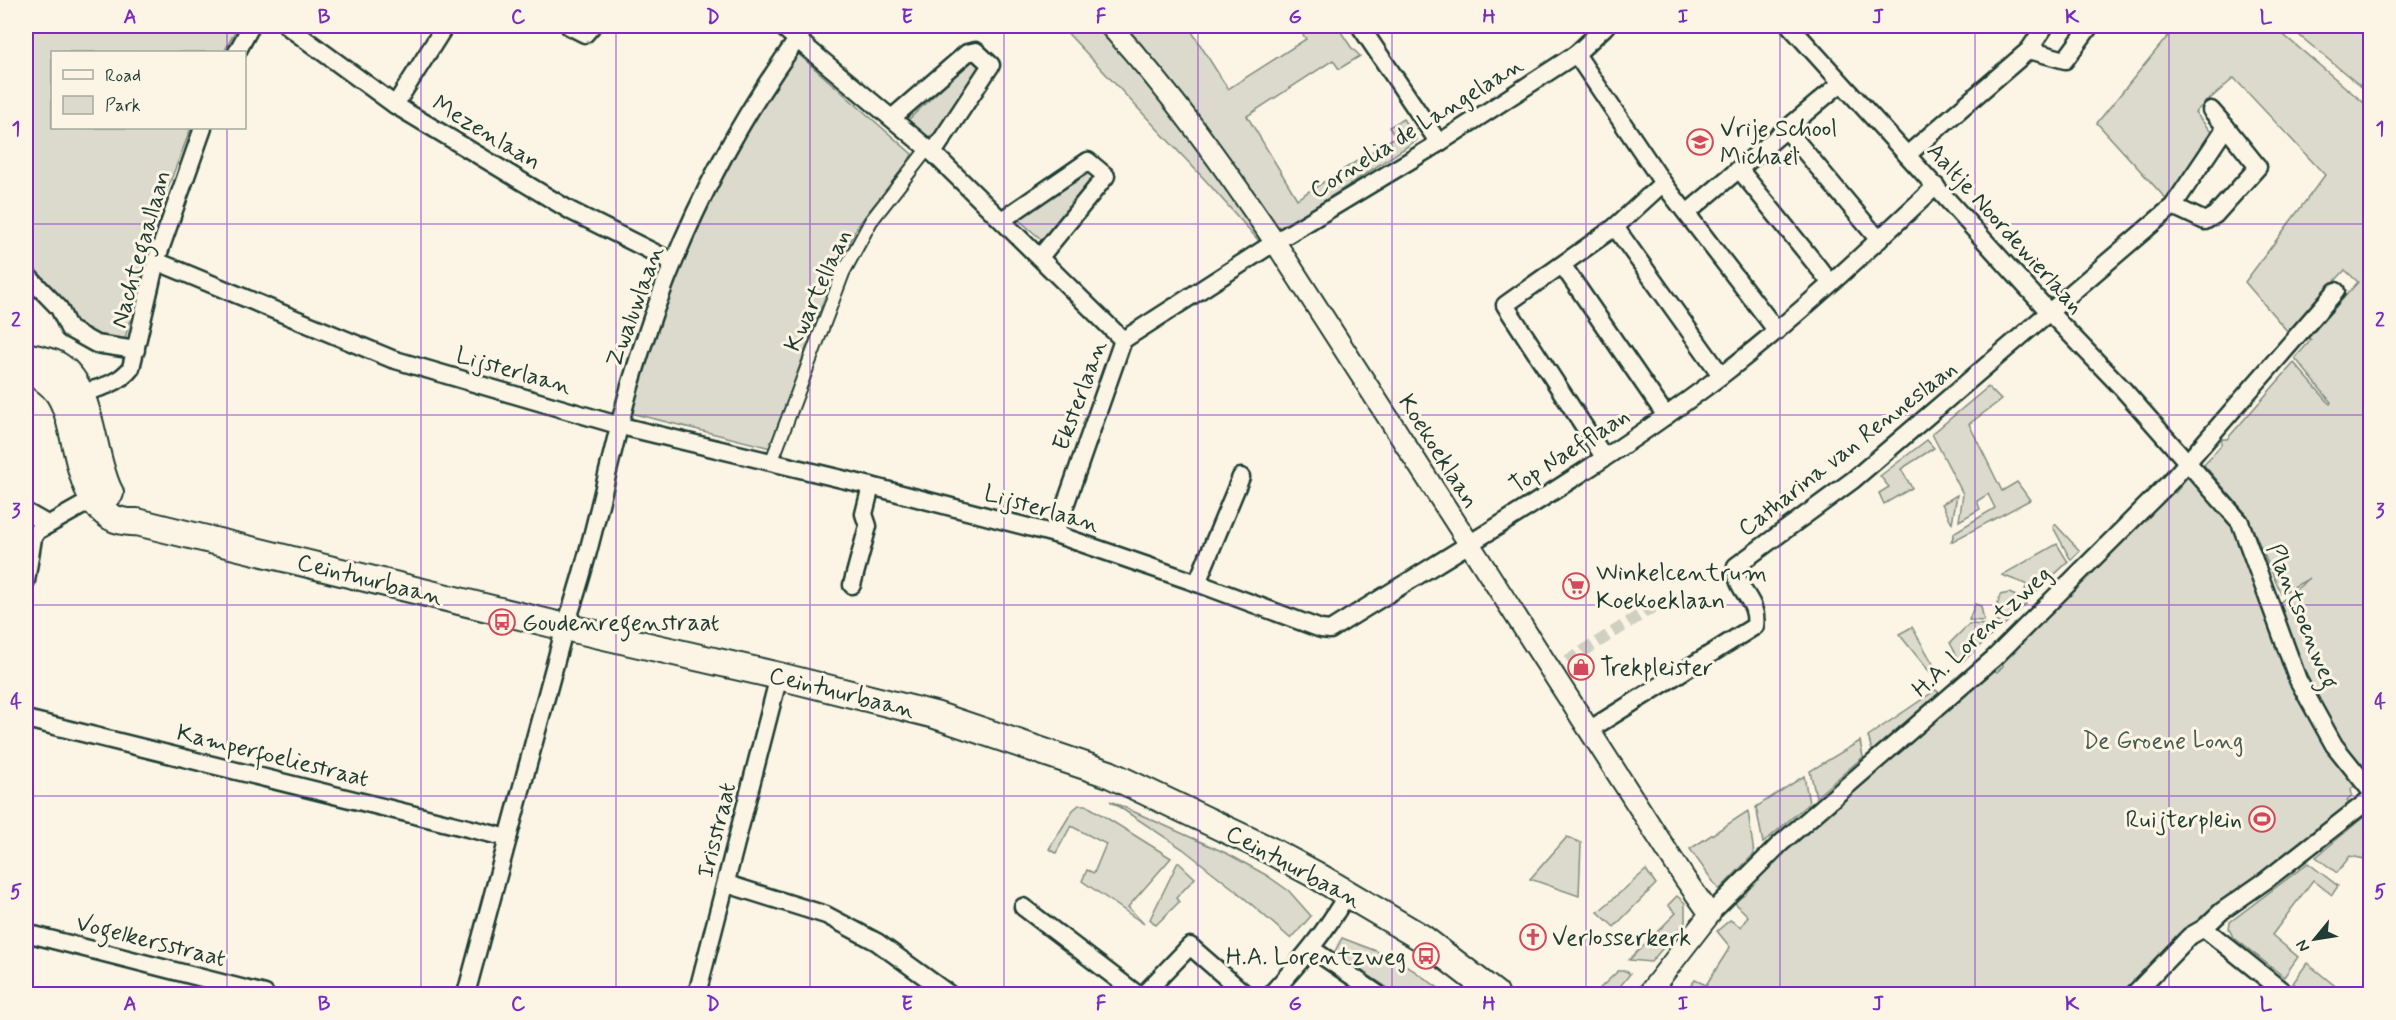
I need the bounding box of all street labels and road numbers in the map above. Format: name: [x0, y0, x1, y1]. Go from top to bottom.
street label: Cornelia de Langelaan: [1304, 50, 1529, 207]
street label: Mezenlaan: [426, 89, 546, 178]
street label: Aaltje Noordewierlaan: [1919, 136, 2090, 322]
street label: Nachtegaallaan: [104, 167, 182, 333]
street label: Kwartellaan: [778, 225, 859, 357]
street label: Zwaluwlaan: [599, 241, 672, 372]
street label: Eksterlaan: [1046, 336, 1115, 455]
street label: Lijsterlaan: [452, 340, 575, 403]
street label: Catharina van Renneslaan: [1732, 354, 1964, 544]
street label: Koekoeklaan: [1390, 389, 1485, 515]
street label: Top Naefflaan: [1504, 401, 1636, 502]
street label: Lijsterlaan: [980, 478, 1103, 541]
street label: Plantsoenweg: [2256, 539, 2345, 695]
street label: Ceintuurbaan: [293, 547, 446, 614]
street label: H.A. Lorentzweg: [1906, 559, 2058, 705]
street label: Ceintuurbaan: [765, 660, 918, 727]
street label: Kamperfoeliestraat: [173, 718, 372, 797]
street label: Irisstraat: [691, 779, 744, 881]
street label: Ceintuurbaan: [1220, 819, 1367, 916]
street label: Vogelkersstraat: [72, 908, 229, 978]

